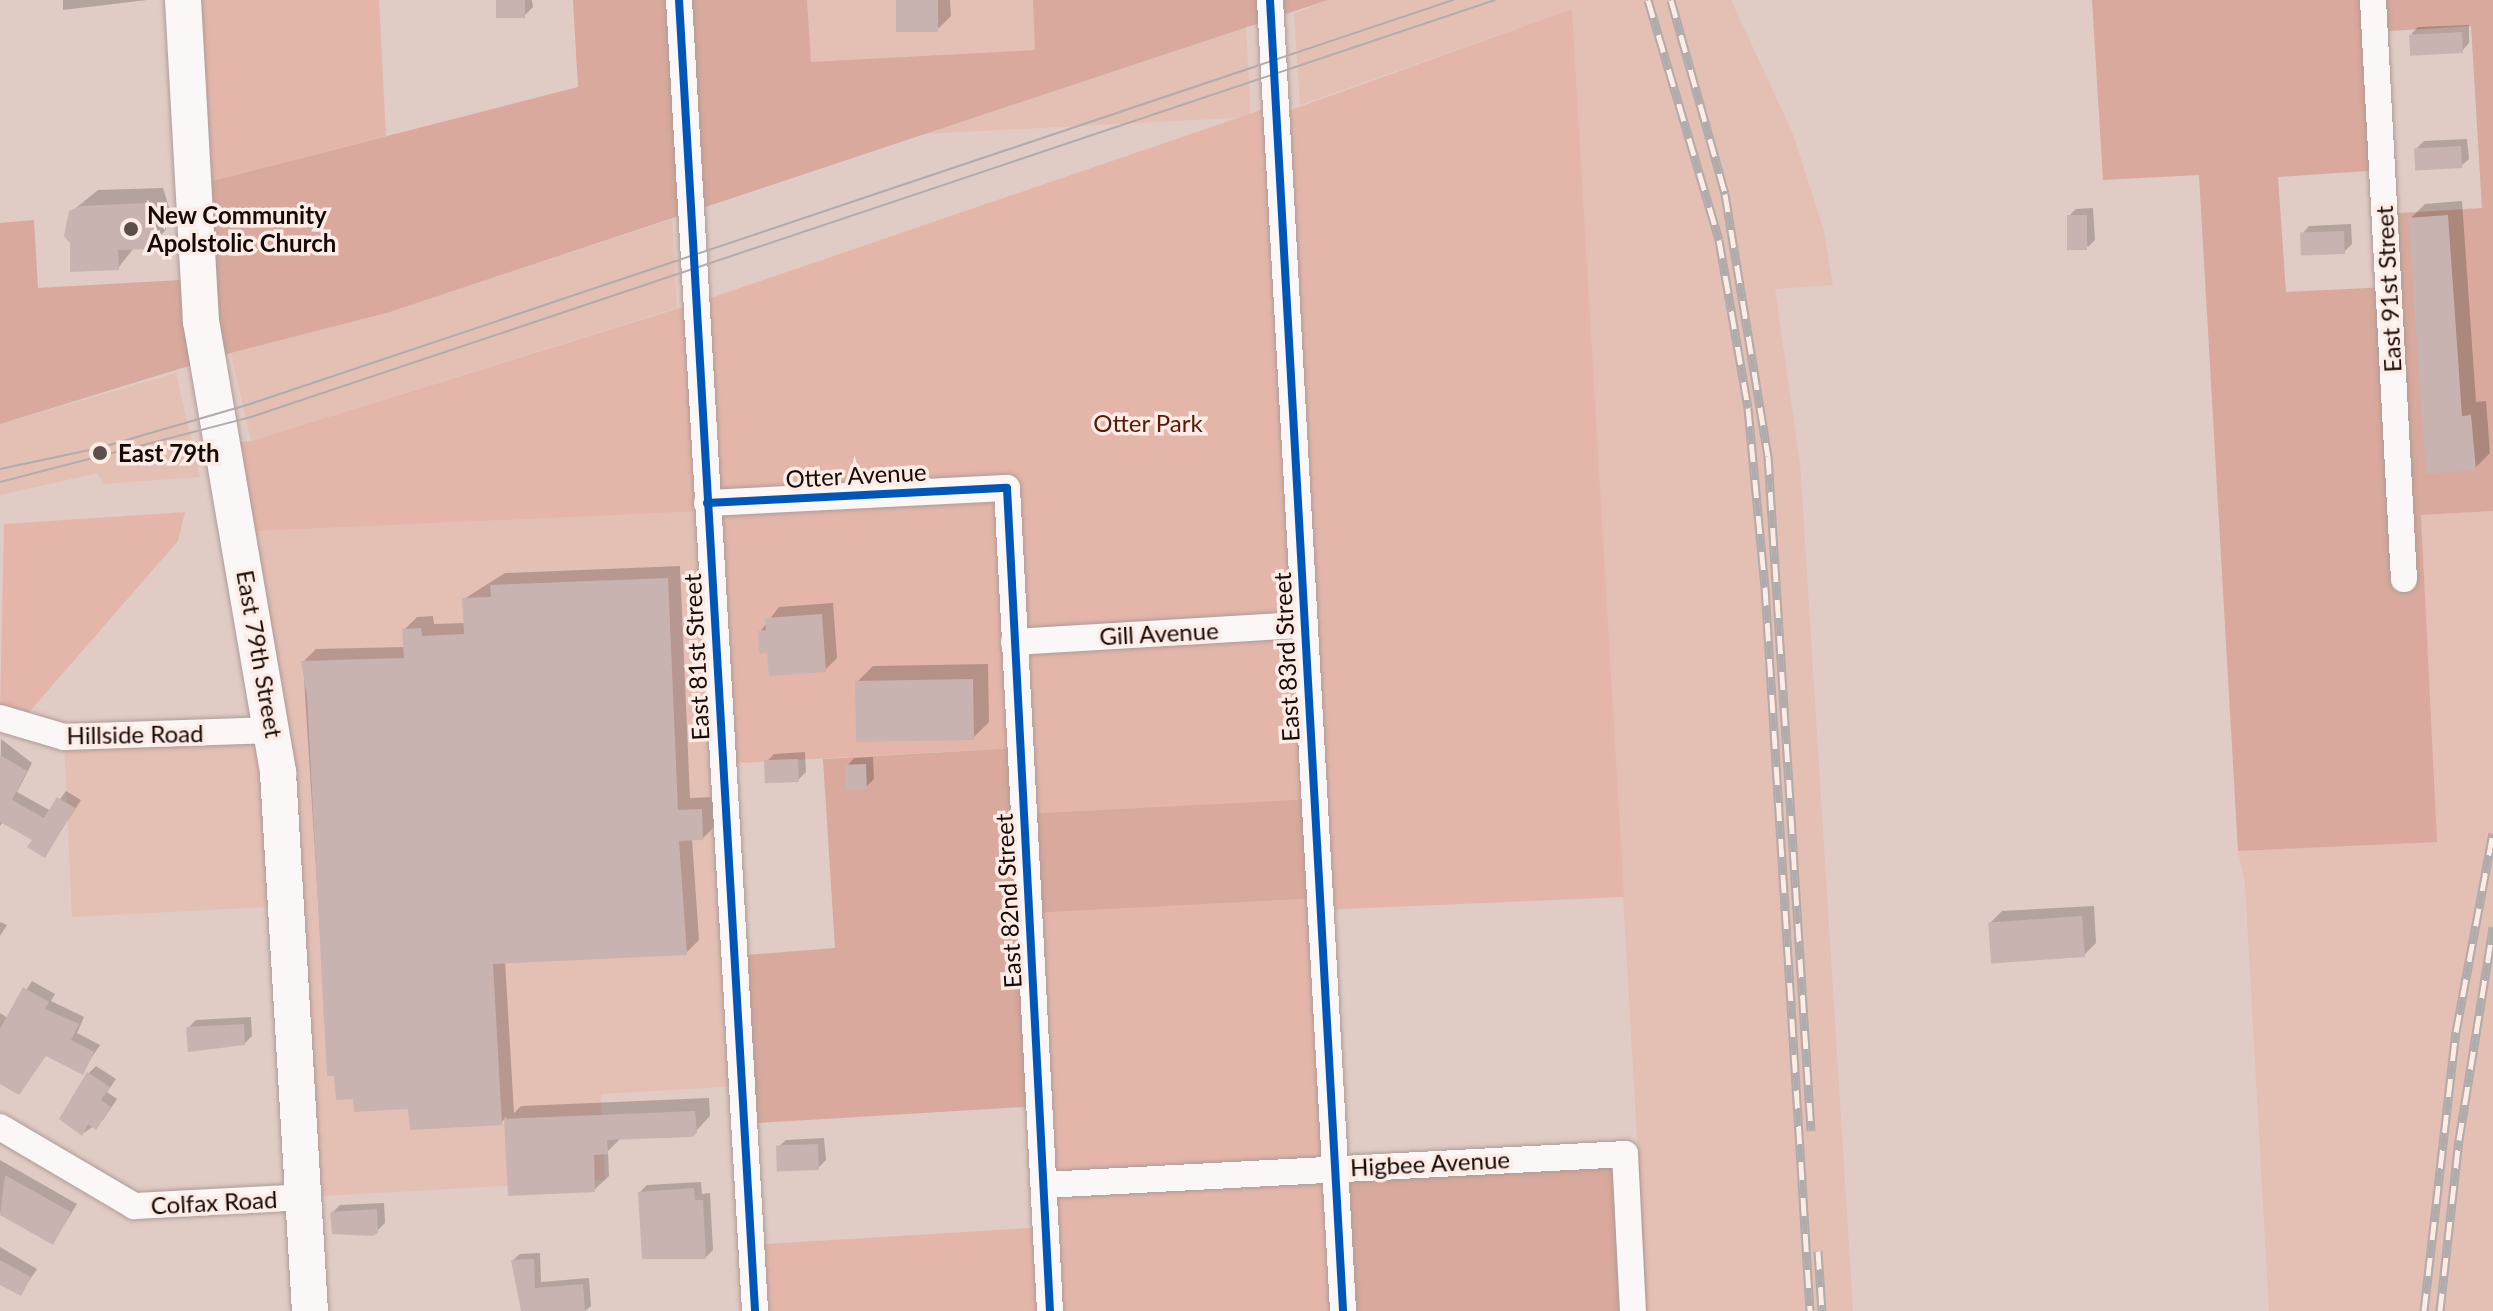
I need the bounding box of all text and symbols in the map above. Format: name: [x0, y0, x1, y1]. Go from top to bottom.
place label: New Community Apolstolic Church: [147, 201, 336, 257]
street label: East 91st Street: [2369, 205, 2407, 373]
marker: New Community Apolstolic Church: [122, 220, 140, 238]
park label: Otter Park: [1093, 409, 1203, 437]
place label: East 79th: [118, 439, 220, 467]
marker: East 79th: [89, 442, 111, 464]
street label: Otter Avenue: [784, 457, 928, 493]
street label: East 79th Street: [231, 568, 289, 740]
street label: East 83rd Street: [1267, 572, 1305, 742]
street label: East 81st Street: [677, 573, 715, 741]
street label: Gill Avenue: [1098, 615, 1220, 651]
street label: Hillside Road: [66, 718, 204, 750]
street label: East 82nd Street: [989, 813, 1027, 989]
street label: Higbee Avenue: [1349, 1144, 1511, 1182]
street label: Colfax Road: [150, 1184, 278, 1220]

